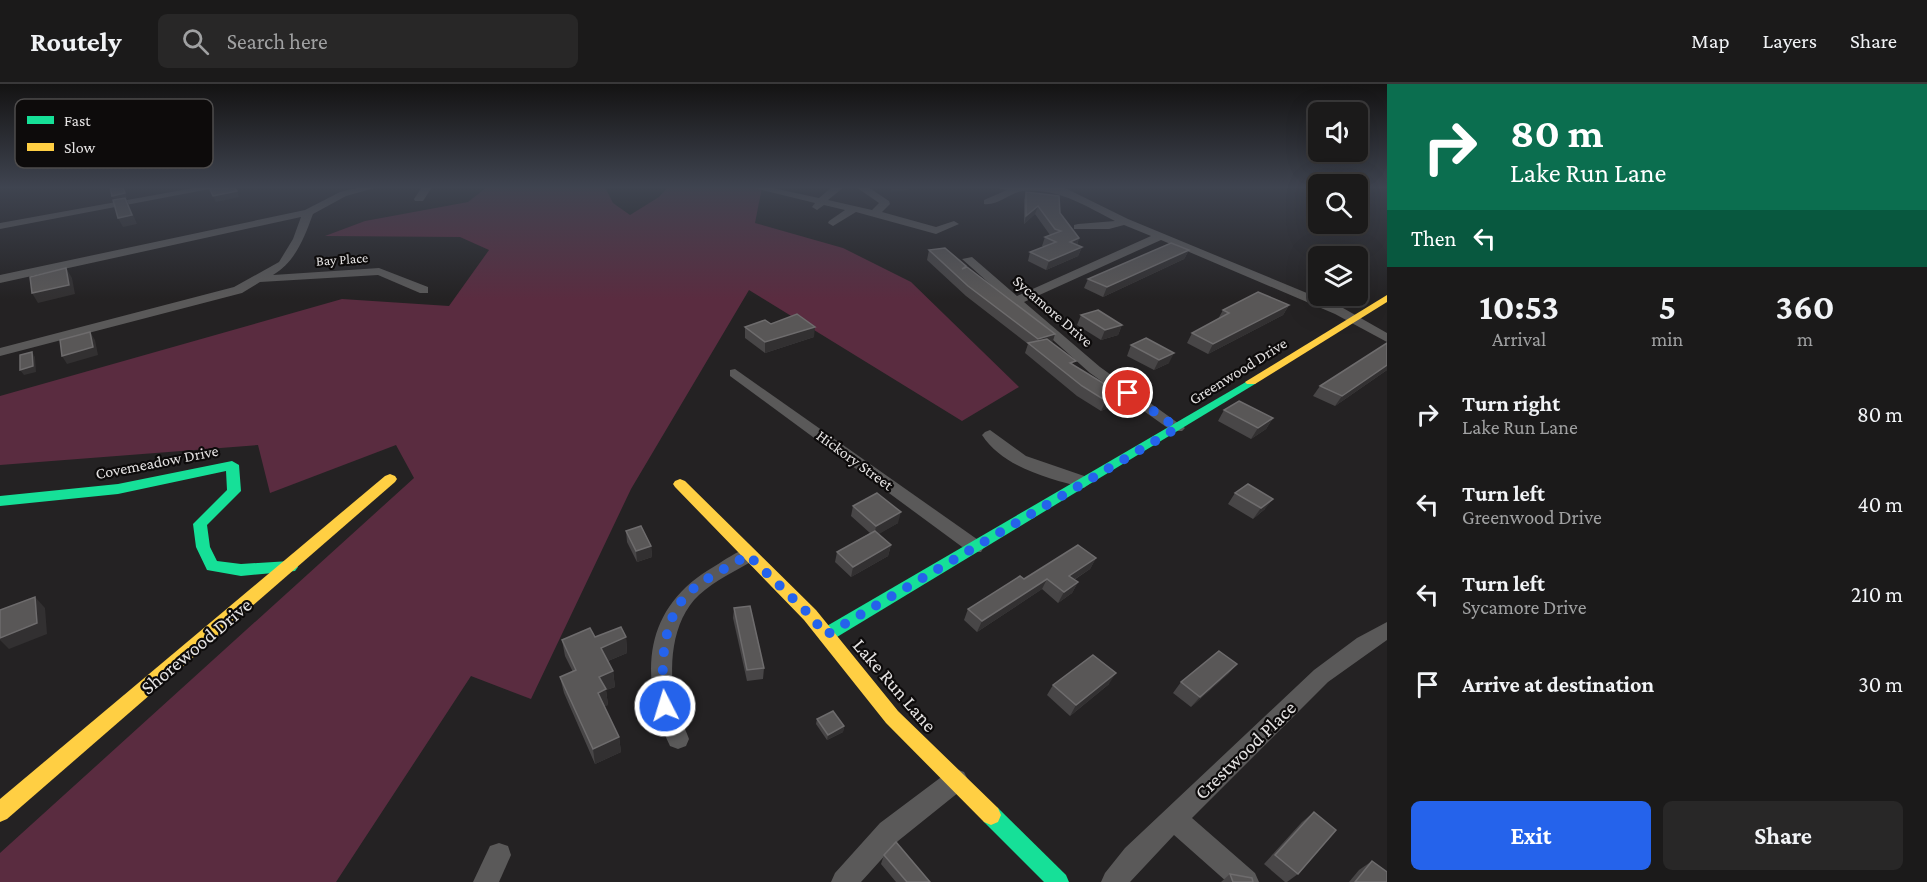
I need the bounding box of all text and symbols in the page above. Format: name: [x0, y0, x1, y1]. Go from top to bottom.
search box: [158, 14, 578, 68]
icon: search: [179, 25, 212, 58]
text: Routely: [30, 26, 122, 57]
text: Search here: [227, 29, 328, 54]
text: Map: [1691, 29, 1730, 53]
text: Layers: [1763, 29, 1817, 53]
text: Share: [1850, 29, 1897, 53]
legend: [15, 99, 213, 168]
map controls: [1308, 102, 1368, 306]
button: sound: [1308, 102, 1368, 162]
icon: right: [1411, 108, 1489, 186]
text: 80 m: [1510, 109, 1604, 156]
text: Fast: [64, 112, 91, 129]
text: Slow: [64, 139, 96, 156]
text: Lake Run Lane: [1510, 158, 1666, 188]
button: search: [1308, 174, 1368, 234]
icon: left: [1468, 222, 1501, 255]
text: Then: [1411, 226, 1456, 251]
button: layers: [1308, 246, 1368, 306]
street label: Bay Place: [315, 249, 369, 269]
street label: Sycamore Drive: [1009, 272, 1096, 351]
text: 10:53: [1479, 287, 1559, 327]
text: 5: [1658, 287, 1676, 327]
text: 360: [1776, 287, 1835, 327]
text: Arrival: [1492, 328, 1546, 350]
text: min: [1651, 328, 1683, 350]
text: m: [1797, 328, 1813, 350]
street label: Greenwood Drive: [1186, 334, 1290, 408]
pin: [1102, 367, 1153, 418]
icon: arrive: [1111, 376, 1144, 409]
text: Turn right: [1462, 391, 1560, 416]
icon: right: [1411, 398, 1444, 431]
text: 80 m: [1857, 402, 1903, 427]
text: Lake Run Lane: [1462, 416, 1578, 438]
street label: Hickory Street: [813, 427, 897, 495]
street label: Covemeadow Drive: [94, 442, 220, 482]
text: Turn left: [1462, 481, 1545, 506]
icon: left: [1411, 488, 1444, 521]
text: 40 m: [1858, 492, 1903, 517]
text: Greenwood Drive: [1462, 506, 1602, 528]
text: Turn left: [1462, 571, 1545, 596]
icon: left: [1411, 578, 1444, 611]
text: 210 m: [1851, 582, 1903, 607]
street label: Shorewood Drive: [136, 593, 256, 699]
text: Sycamore Drive: [1462, 596, 1586, 618]
street label: Lake Run Lane: [849, 634, 941, 736]
icon: arrive: [1411, 668, 1444, 701]
text: Arrive at destination: [1462, 672, 1654, 697]
text: 30 m: [1858, 672, 1903, 697]
position arrow: [633, 674, 697, 738]
street label: Crestwood Place: [1190, 696, 1300, 804]
button: Exit: [1411, 801, 1651, 870]
button: Share: [1663, 801, 1903, 870]

